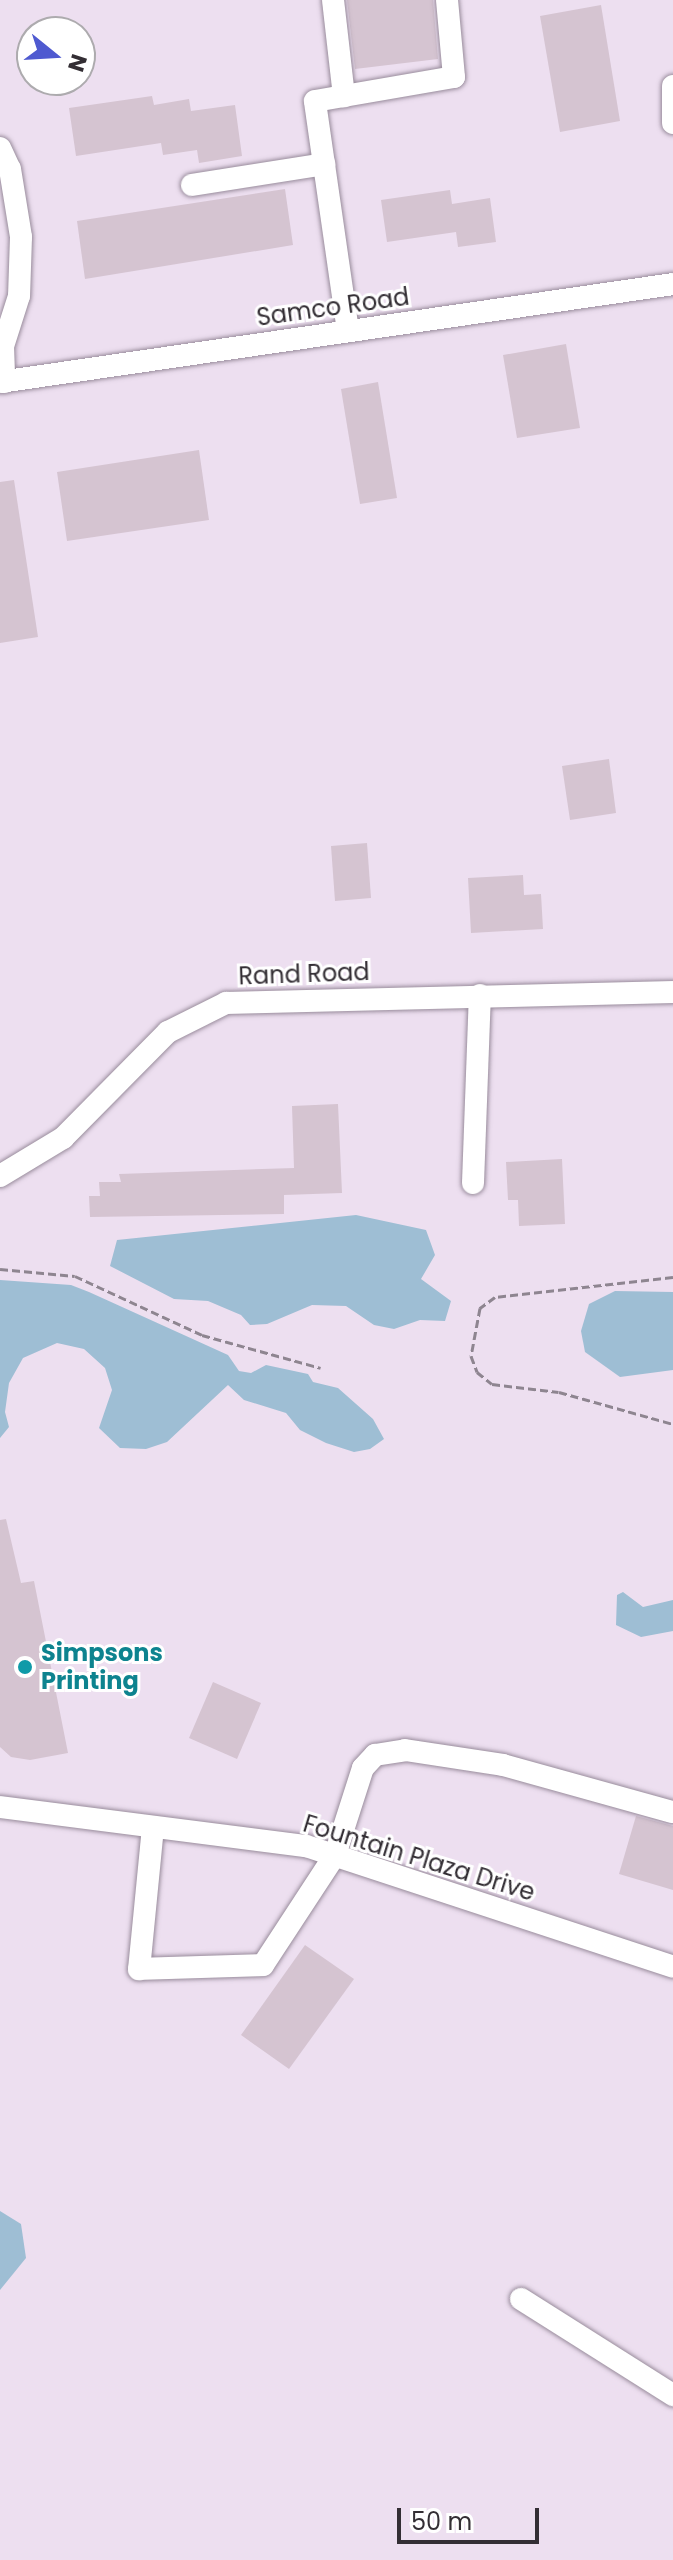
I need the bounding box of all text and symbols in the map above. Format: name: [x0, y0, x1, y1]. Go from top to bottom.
north arrow: [16, 16, 96, 96]
text: N: [60, 50, 95, 76]
street label: Samco Road: [255, 282, 411, 332]
street label: Rand Road: [238, 957, 370, 991]
place label: Simpsons Printing: [41, 1639, 163, 1695]
marker: Simpsons Printing: [16, 1658, 34, 1676]
street label: Fountain Plaza Drive: [300, 1809, 538, 1907]
scale bar: [401, 2492, 543, 2542]
text: 50 m: [411, 2505, 472, 2538]

